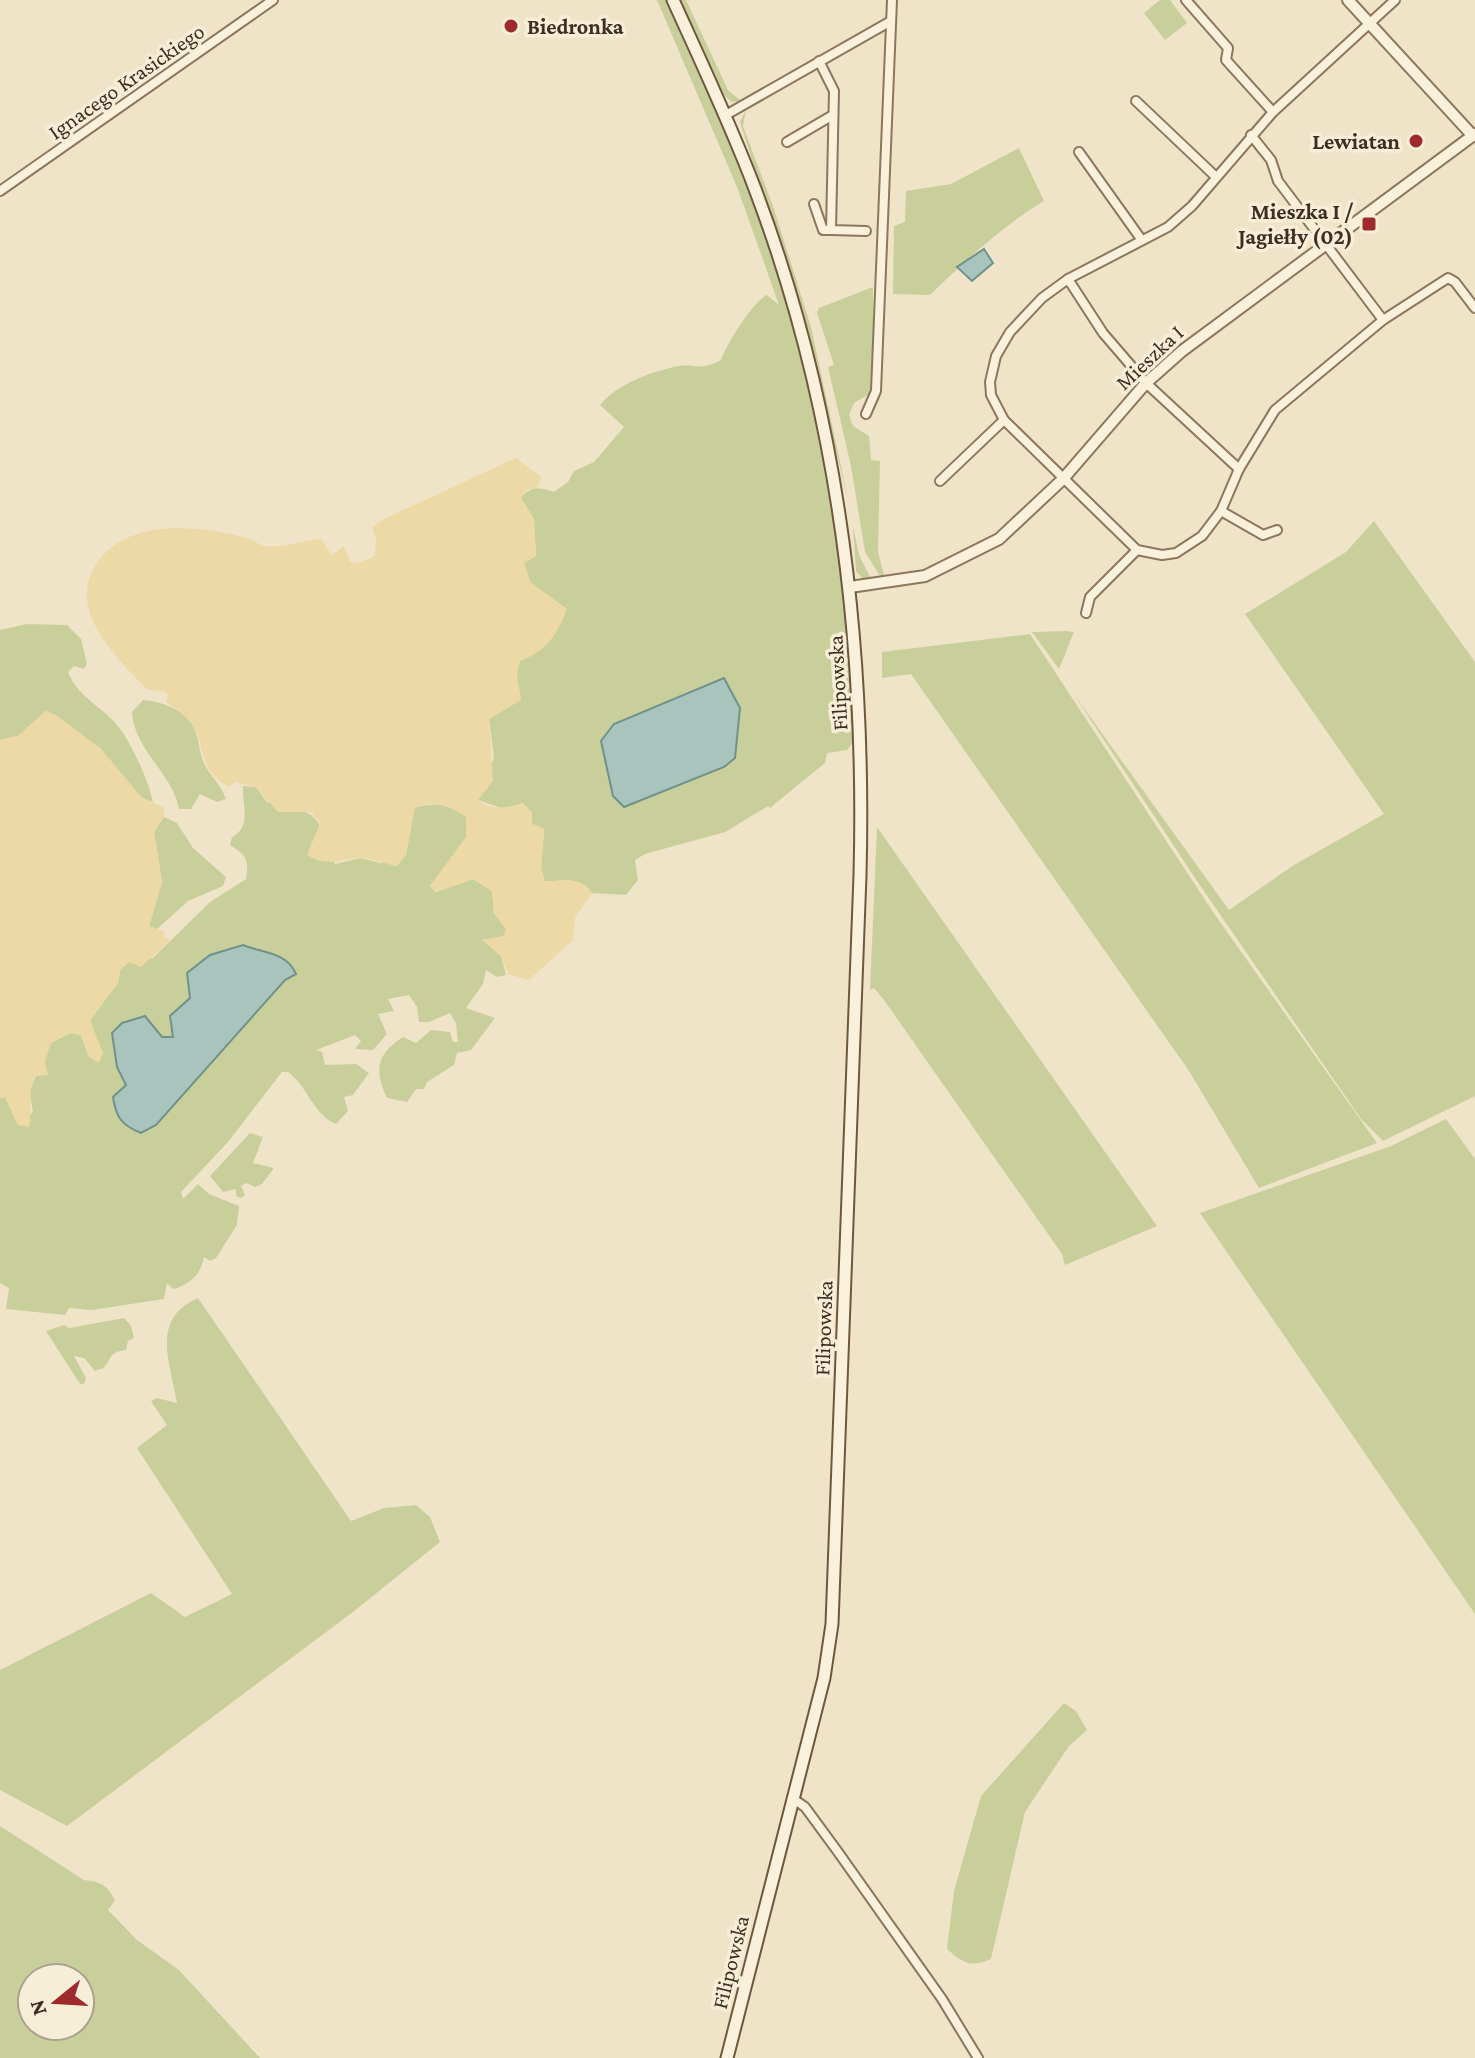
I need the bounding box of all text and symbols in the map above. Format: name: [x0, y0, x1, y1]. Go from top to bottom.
place label: Biedronka: [527, 14, 624, 39]
marker: Biedronka: [502, 17, 520, 35]
street label: Ignacego Krasickiego: [44, 18, 209, 145]
place label: Lewiatan: [1312, 129, 1400, 154]
marker: Lewiatan: [1407, 132, 1425, 150]
place label: Mieszka I / Jagiełły (02): [1236, 199, 1354, 250]
marker: Mieszka I / Jagiełły (02): [1360, 215, 1378, 233]
street label: Mieszka I: [1110, 320, 1188, 395]
street label: Filipowska: [823, 635, 852, 731]
street label: Filipowska: [809, 1280, 838, 1376]
street label: Filipowska: [707, 1913, 754, 2012]
north arrow: [16, 1962, 96, 2042]
text: N: [23, 1997, 52, 2019]

